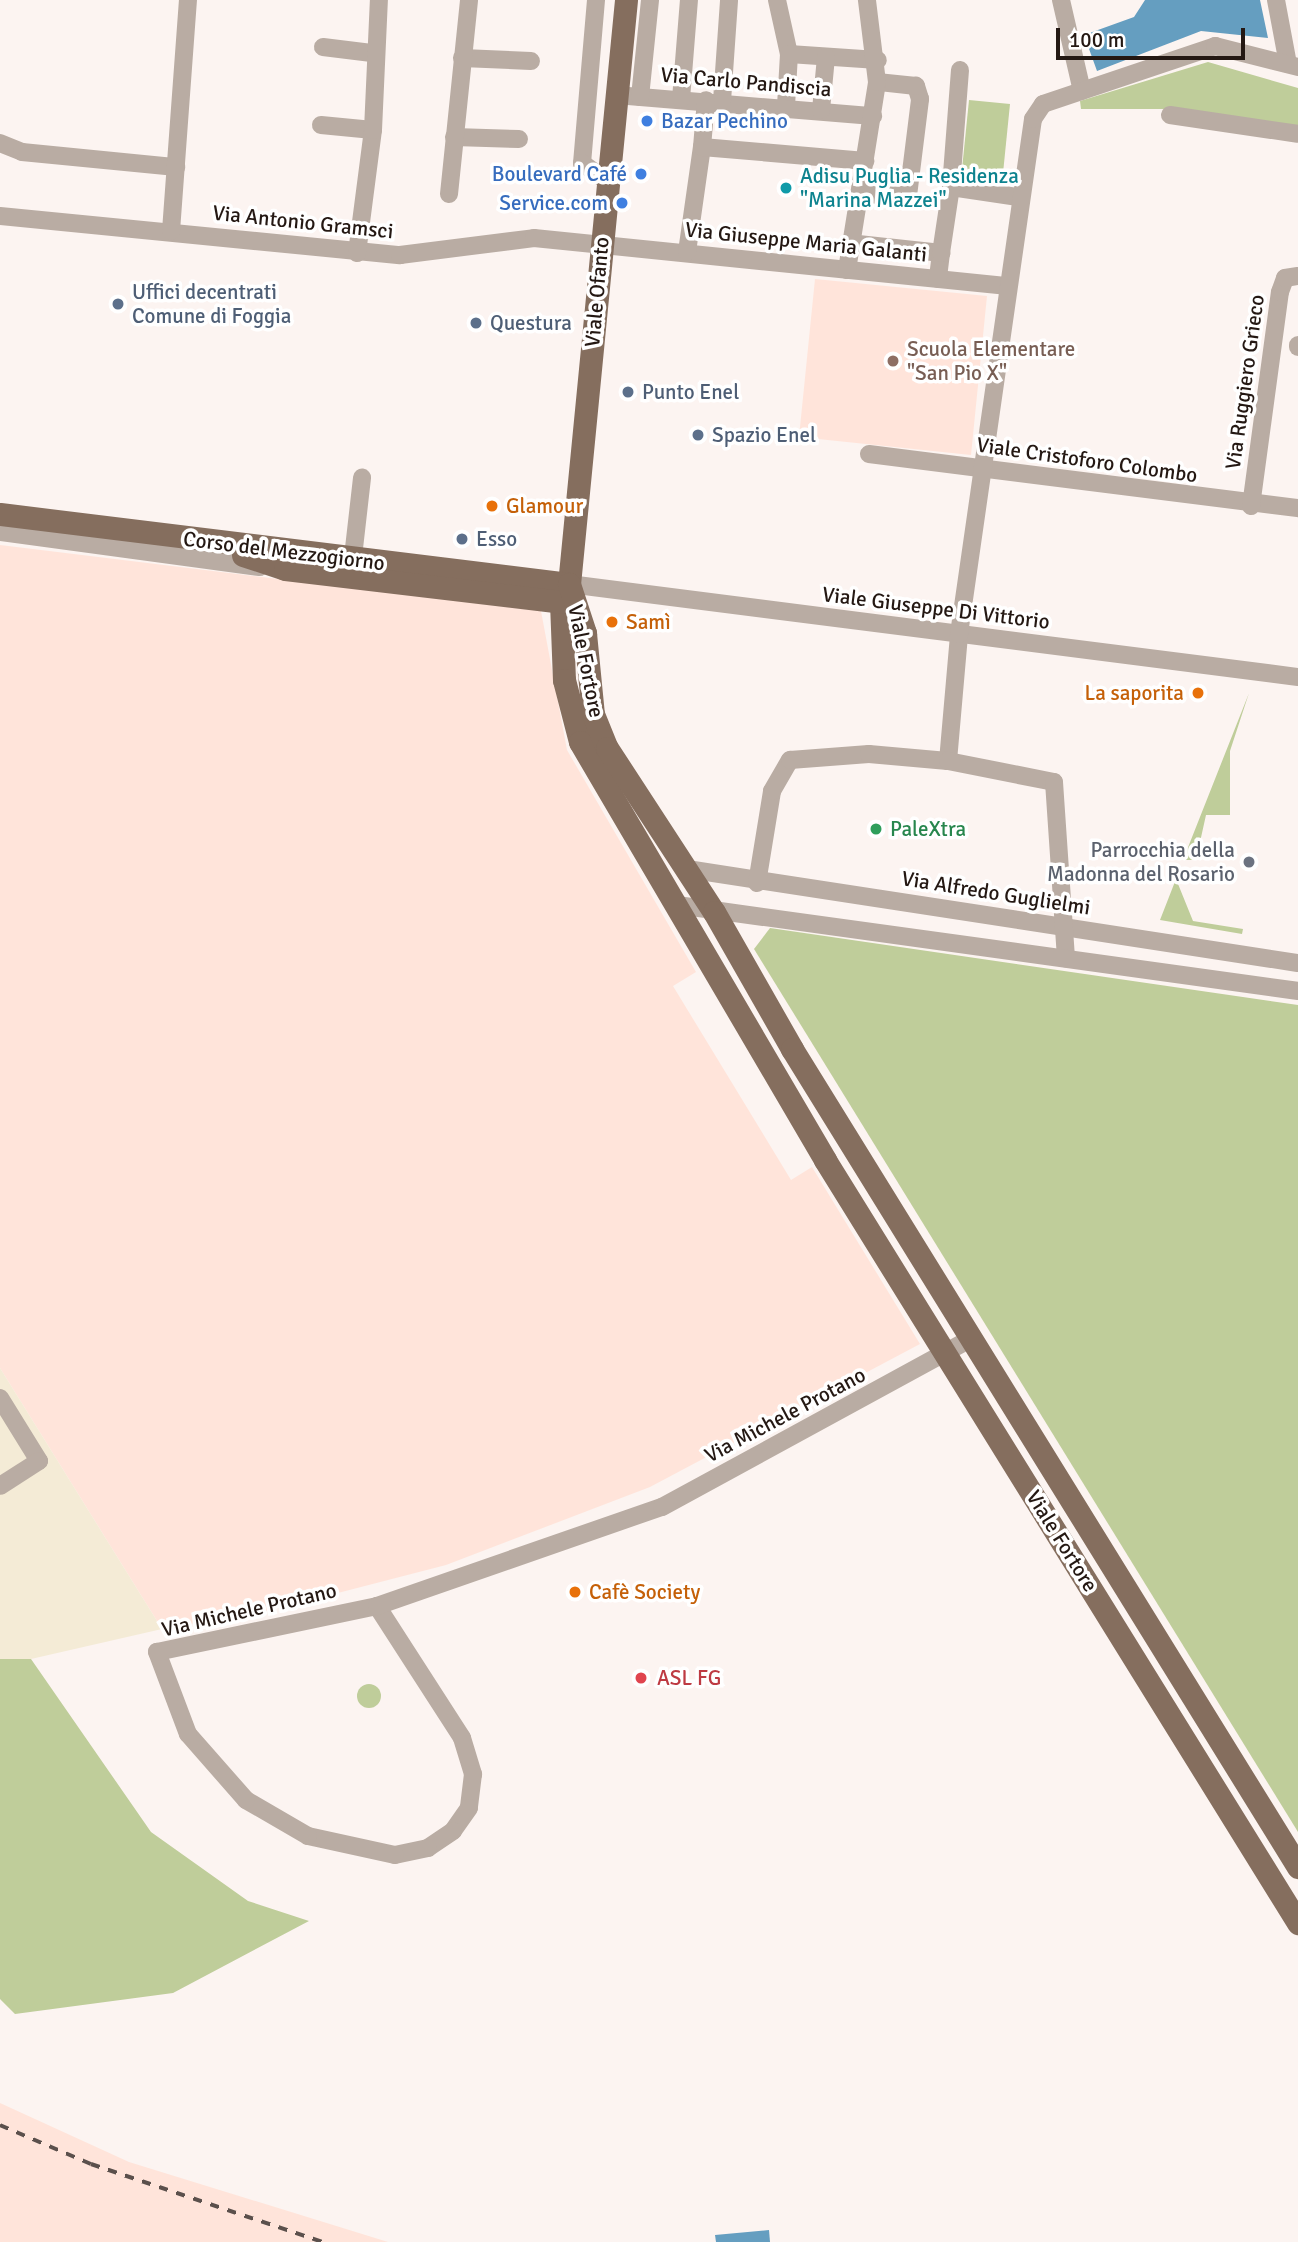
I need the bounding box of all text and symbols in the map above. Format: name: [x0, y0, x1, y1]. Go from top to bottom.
scale bar: [1060, 14, 1249, 58]
text: 100 m: [1069, 27, 1124, 53]
street label: Via Carlo Pandiscia: [660, 62, 832, 102]
place label: Bazar Pechino: [661, 108, 788, 134]
marker: Bazar Pechino: [639, 113, 655, 129]
place label: Boulevard Café: [492, 161, 627, 187]
place label: Adisu Puglia - Residenza "Marina Mazzei": [800, 163, 1019, 213]
marker: Boulevard Café: [633, 166, 649, 182]
marker: Adisu Puglia - Residenza "Marina Mazzei": [778, 180, 794, 196]
place label: Service.com: [499, 190, 608, 216]
marker: Service.com: [614, 195, 630, 211]
street label: Via Antonio Gramsci: [211, 200, 395, 244]
street label: Via Giuseppe Maria Galanti: [684, 217, 928, 267]
street label: Viale Ofanto: [580, 236, 614, 348]
place label: Uffici decentrati Comune di Foggia: [132, 279, 291, 329]
street label: Via Ruggiero Grieco: [1220, 293, 1270, 471]
marker: Uffici decentrati Comune di Foggia: [110, 296, 126, 312]
place label: Questura: [490, 310, 572, 336]
marker: Questura: [468, 315, 484, 331]
place label: Scuola Elementare "San Pio X": [907, 336, 1075, 386]
marker: Scuola Elementare "San Pio X": [885, 353, 901, 369]
place label: Punto Enel: [642, 379, 739, 405]
marker: Punto Enel: [620, 384, 636, 400]
place label: Spazio Enel: [712, 422, 816, 448]
marker: Spazio Enel: [690, 427, 706, 443]
street label: Viale Cristoforo Colombo: [975, 432, 1199, 488]
place label: Glamour: [506, 493, 583, 519]
marker: Glamour: [484, 498, 500, 514]
street label: Corso del Mezzogiorno: [182, 526, 386, 576]
place label: Esso: [476, 526, 517, 552]
marker: Esso: [454, 531, 470, 547]
street label: Viale Giuseppe Di Vittorio: [821, 582, 1051, 634]
street label: Viale Fortore: [563, 602, 609, 720]
place label: Samì: [626, 609, 671, 635]
marker: Samì: [604, 614, 620, 630]
place label: La saporita: [1084, 680, 1184, 706]
marker: La saporita: [1190, 685, 1206, 701]
place label: PaleXtra: [890, 816, 966, 842]
marker: PaleXtra: [868, 821, 884, 837]
place label: Parrocchia della Madonna del Rosario: [1047, 837, 1235, 887]
marker: Parrocchia della Madonna del Rosario: [1241, 854, 1257, 870]
street label: Via Alfredo Guglielmi: [900, 866, 1092, 920]
street label: Via Michele Protano: [700, 1362, 870, 1468]
street label: Viale Fortore: [1021, 1486, 1103, 1596]
street label: Via Michele Protano: [159, 1578, 339, 1642]
place label: Cafè Society: [589, 1579, 700, 1605]
marker: Cafè Society: [567, 1584, 583, 1600]
place label: ASL FG: [657, 1665, 721, 1691]
marker: ASL FG: [631, 1668, 651, 1688]

